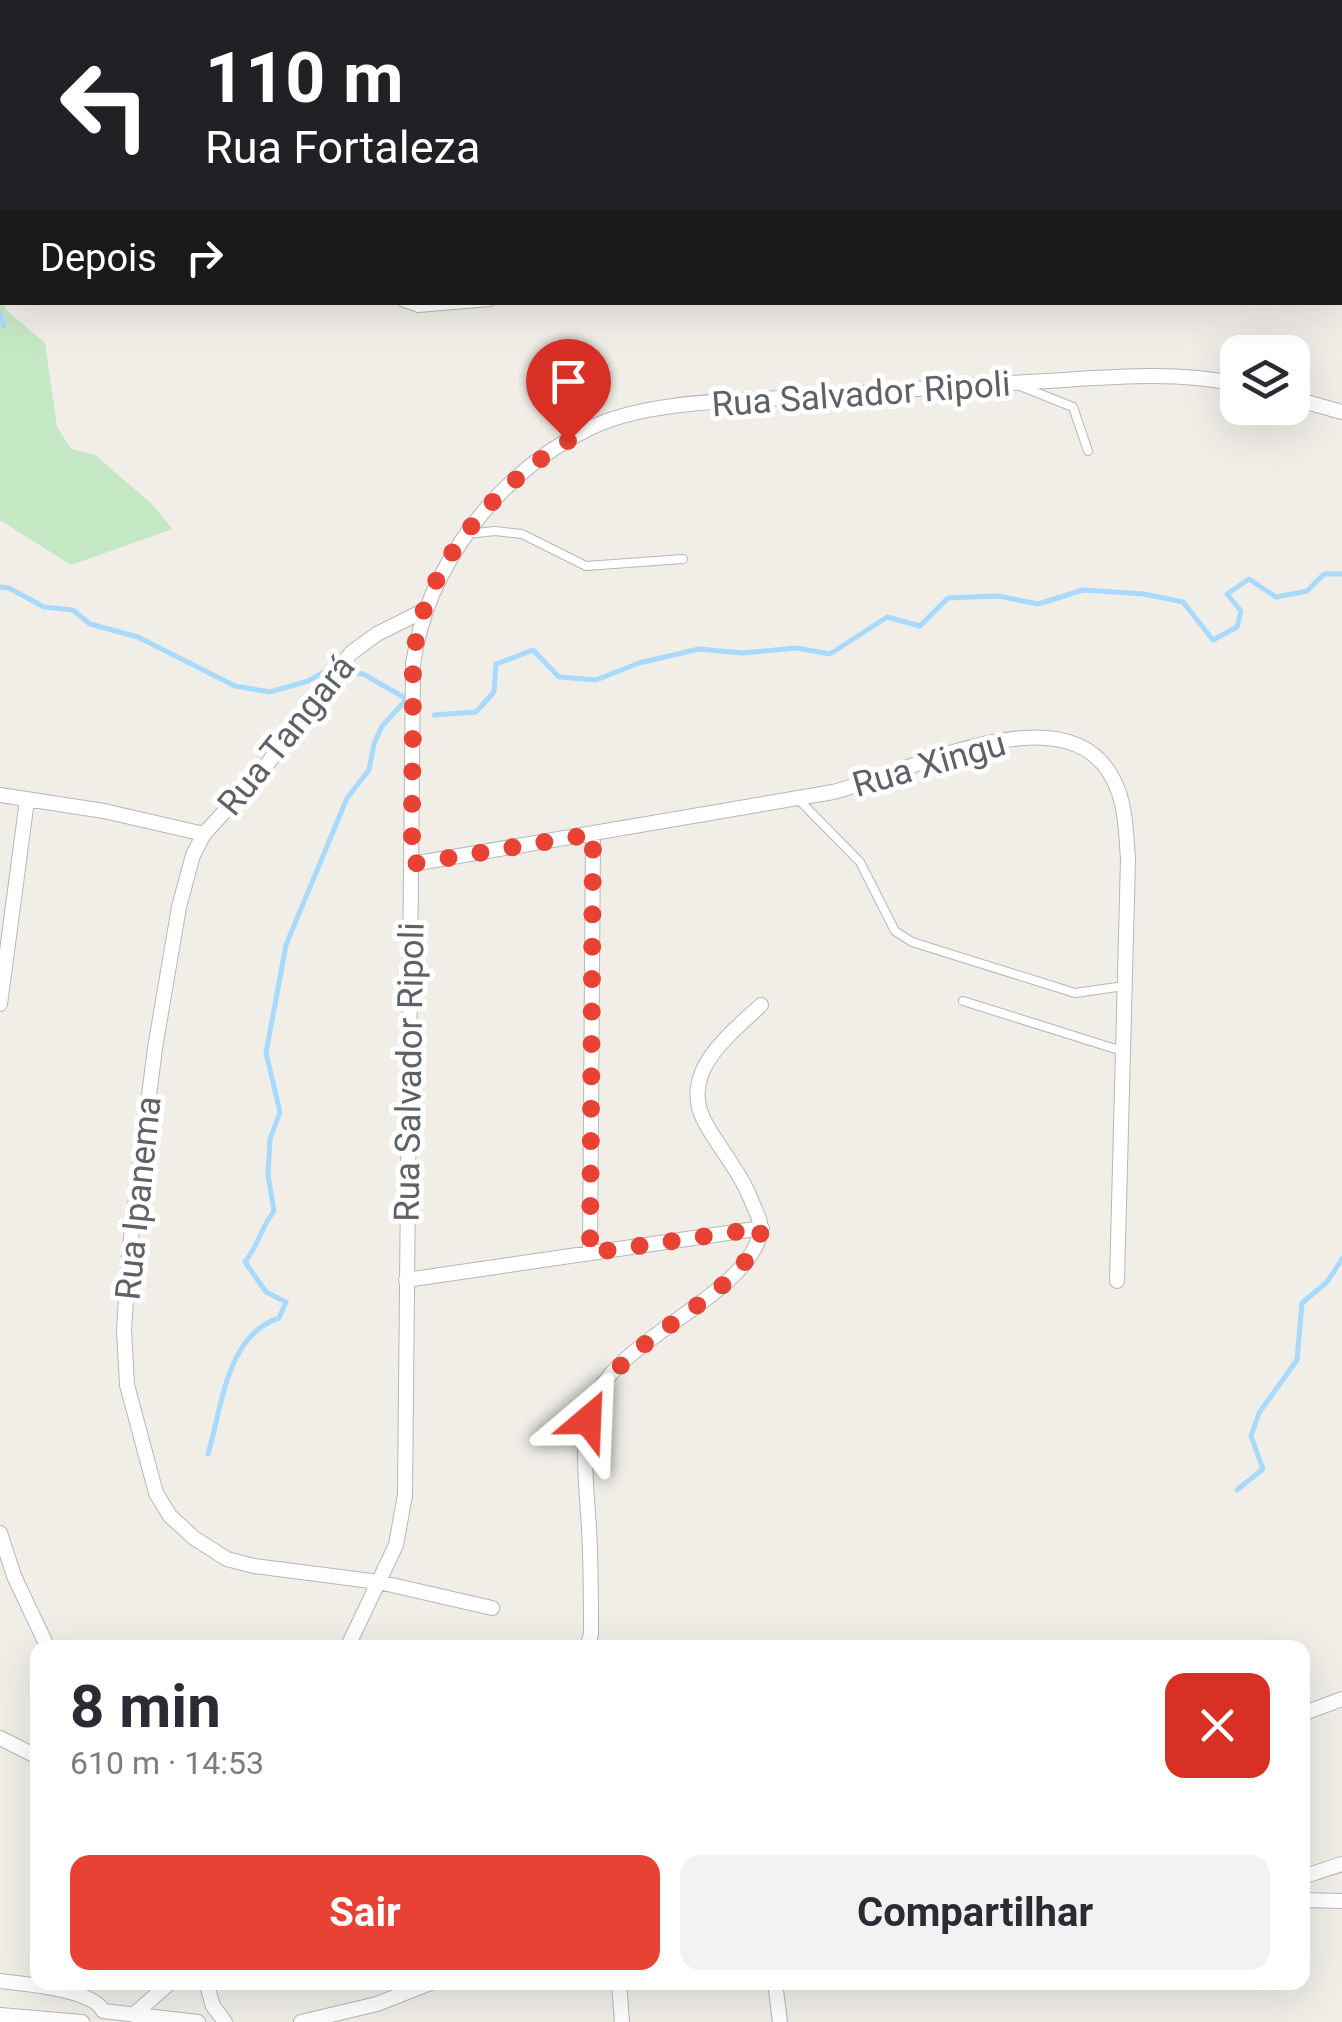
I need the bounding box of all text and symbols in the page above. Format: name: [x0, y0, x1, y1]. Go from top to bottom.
text: 110 m: [205, 37, 404, 119]
icon: left: [40, 40, 170, 170]
text: Rua Fortaleza: [205, 121, 480, 174]
icon: right: [177, 230, 232, 285]
text: Depois: [40, 236, 157, 280]
map controls: [1220, 335, 1310, 425]
button: layers: [1220, 335, 1310, 425]
pin: [526, 339, 611, 442]
icon: arrive: [541, 354, 596, 409]
street label: Rua Salvador Ripoli: [710, 364, 1012, 425]
street label: Rua Tangará: [209, 647, 363, 824]
street label: Rua Xingu: [848, 723, 1010, 806]
street label: Rua Salvador Ripoli: [386, 922, 433, 1222]
street label: Rua Ipanema: [107, 1094, 170, 1302]
position arrow: [536, 1368, 640, 1472]
text: 8 min: [70, 1671, 221, 1742]
button: close: [1165, 1673, 1270, 1778]
text: 610 m · 14:53: [70, 1744, 264, 1782]
button: Sair: [70, 1855, 660, 1970]
button: Compartilhar: [680, 1855, 1270, 1970]

